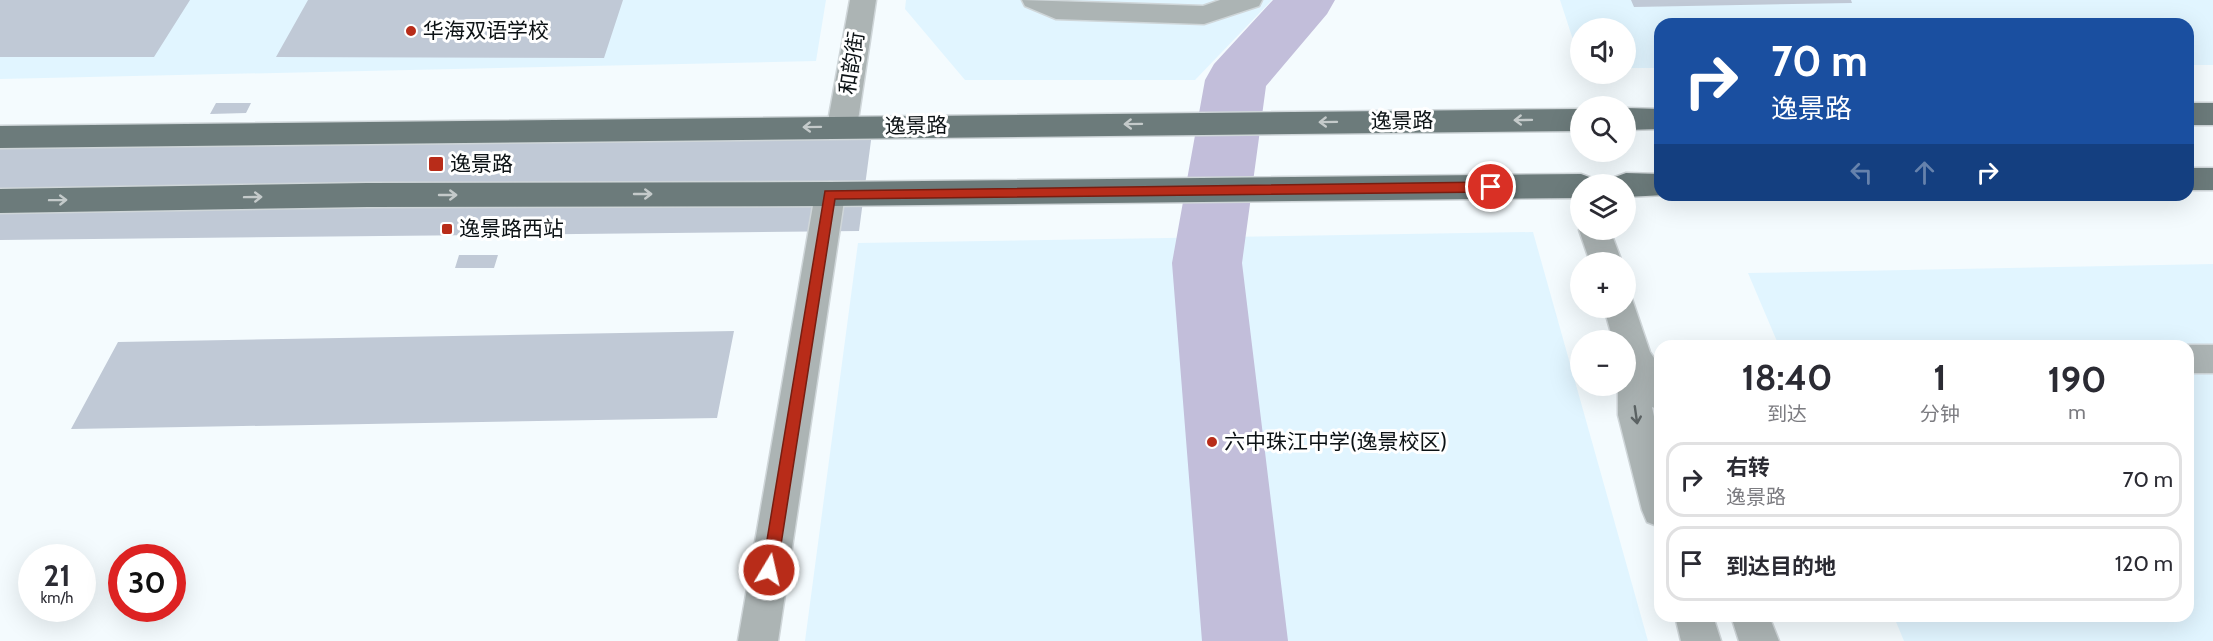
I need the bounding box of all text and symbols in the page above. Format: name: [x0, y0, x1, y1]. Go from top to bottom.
place label: 华海双语学校: [423, 18, 549, 43]
map controls: [1570, 18, 1636, 396]
button: sound: [1570, 18, 1636, 84]
marker: 华海双语学校: [404, 24, 418, 38]
street label: 和韵街: [834, 30, 869, 96]
text: 70 m: [1771, 35, 1868, 87]
icon: right: [1672, 42, 1750, 120]
text: 逸景路: [1771, 92, 1852, 125]
button: search: [1570, 96, 1636, 162]
street label: 逸景路: [1370, 107, 1434, 134]
street label: 逸景路: [884, 112, 948, 139]
one-way arrow: [1513, 114, 1533, 126]
one-way arrow: [1318, 116, 1338, 128]
one-way arrow: [1123, 118, 1143, 130]
one-way arrow: [802, 121, 822, 133]
place label: 逸景路: [450, 151, 513, 176]
marker: 逸景路: [427, 155, 445, 173]
icon: left: [1845, 156, 1878, 189]
icon: ahead: [1908, 156, 1941, 189]
icon: right: [1971, 156, 2004, 189]
pin: [1465, 161, 1516, 212]
icon: arrive: [1474, 170, 1507, 203]
button: layers: [1570, 174, 1636, 240]
one-way arrow: [438, 189, 458, 201]
one-way arrow: [633, 189, 653, 200]
one-way arrow: [243, 191, 263, 203]
one-way arrow: [48, 194, 68, 206]
place label: 逸景路西站: [459, 216, 564, 241]
marker: 逸景路西站: [440, 222, 454, 236]
button: +: [1570, 252, 1636, 318]
button: −: [1570, 330, 1636, 396]
text: 18:40: [1742, 355, 1832, 399]
text: 1: [1933, 355, 1947, 399]
text: 190: [2047, 357, 2106, 401]
text: m: [2068, 400, 2086, 424]
text: 到达: [1767, 402, 1807, 426]
text: 分钟: [1920, 402, 1960, 426]
one-way arrow: [1631, 405, 1642, 424]
place label: 六中珠江中学(逸景校区): [1224, 429, 1447, 454]
marker: 六中珠江中学(逸景校区): [1205, 435, 1219, 449]
text: 右转: [1726, 454, 1770, 481]
icon: right: [1675, 463, 1708, 496]
text: 70 m: [2123, 466, 2173, 493]
text: 逸景路: [1726, 485, 1786, 509]
position arrow: [737, 538, 801, 602]
speed limit sign: 30: [108, 544, 186, 622]
icon: arrive: [1675, 547, 1708, 580]
text: 120 m: [2115, 550, 2173, 577]
text: 到达目的地: [1726, 553, 1836, 580]
text: 21: [44, 557, 70, 594]
text: km/h: [41, 589, 73, 607]

